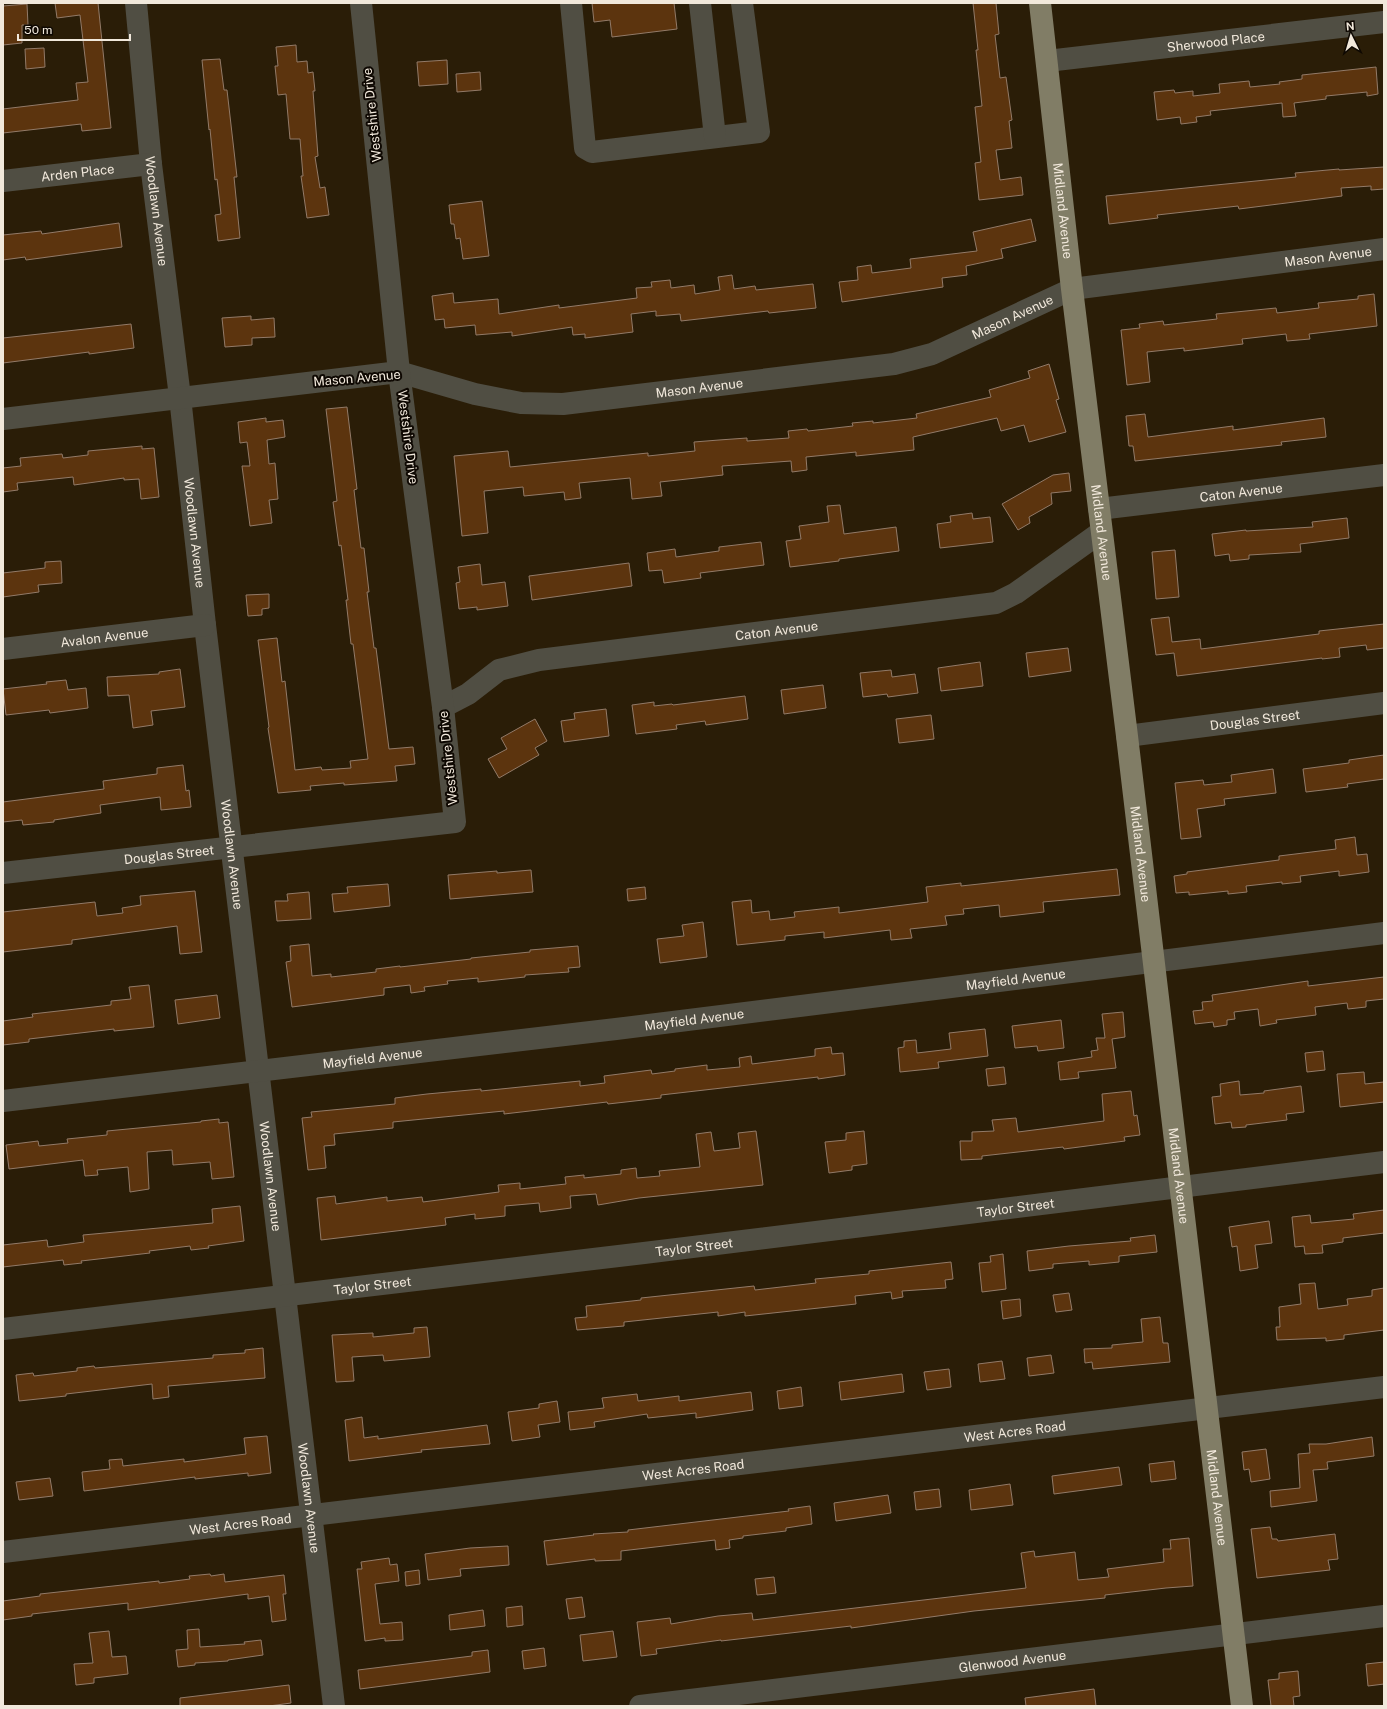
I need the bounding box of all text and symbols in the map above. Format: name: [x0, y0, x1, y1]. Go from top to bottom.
scale bar: [18, 16, 130, 42]
north arrow: [1331, 16, 1371, 56]
text: N: [1345, 20, 1355, 32]
text: 50 m: [24, 23, 52, 37]
street label: Sherwood Place: [1166, 28, 1266, 55]
street label: Westshire Drive: [360, 67, 384, 163]
street label: Woodlawn Avenue: [143, 155, 171, 267]
street label: Arden Place: [40, 161, 115, 184]
street label: Midland Avenue: [1050, 162, 1076, 260]
street label: Mason Avenue: [1283, 243, 1373, 269]
street label: Mason Avenue: [969, 291, 1055, 342]
street label: Mason Avenue: [313, 367, 401, 389]
street label: Mason Avenue: [655, 375, 744, 400]
street label: Westshire Drive: [395, 389, 421, 485]
street label: Woodlawn Avenue: [181, 477, 208, 589]
street label: Caton Avenue: [1199, 480, 1283, 504]
street label: Midland Avenue: [1089, 483, 1115, 581]
street label: Caton Avenue: [734, 618, 819, 643]
street label: Avalon Avenue: [59, 624, 149, 650]
street label: Douglas Street: [1209, 706, 1301, 733]
street label: Westshire Drive: [436, 710, 460, 806]
street label: Woodlawn Avenue: [218, 799, 246, 910]
street label: Midland Avenue: [1128, 805, 1154, 903]
street label: Douglas Street: [123, 842, 215, 867]
street label: Mayfield Avenue: [965, 965, 1066, 993]
street label: Mayfield Avenue: [643, 1006, 745, 1033]
street label: Mayfield Avenue: [322, 1044, 423, 1071]
street label: Woodlawn Avenue: [257, 1120, 285, 1232]
street label: Midland Avenue: [1166, 1127, 1192, 1225]
street label: Taylor Street: [976, 1195, 1055, 1220]
street label: Taylor Street: [654, 1235, 734, 1259]
street label: Taylor Street: [333, 1273, 412, 1297]
street label: West Acres Road: [963, 1418, 1067, 1445]
street label: Woodlawn Avenue: [295, 1442, 323, 1554]
street label: Midland Avenue: [1204, 1449, 1230, 1546]
street label: West Acres Road: [641, 1456, 745, 1483]
street label: West Acres Road: [188, 1510, 292, 1537]
street label: Glenwood Avenue: [958, 1647, 1067, 1675]

